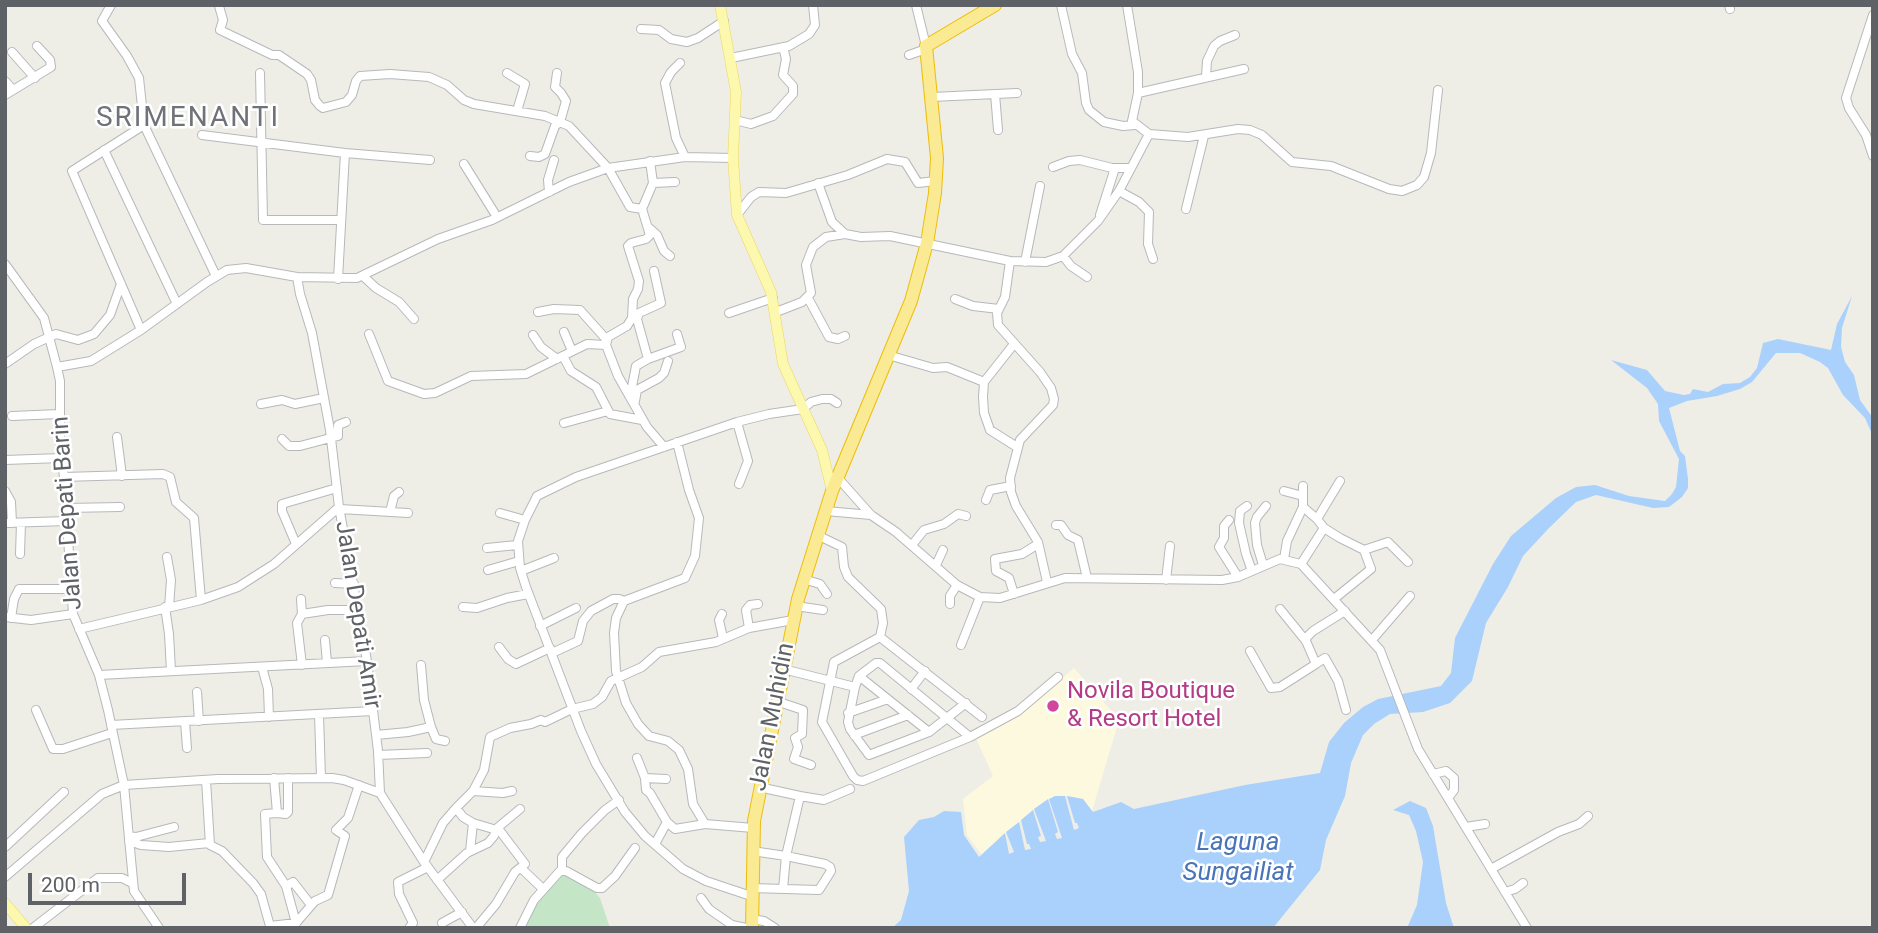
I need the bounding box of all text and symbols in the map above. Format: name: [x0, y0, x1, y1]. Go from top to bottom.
district label: SRIMENANTI: [97, 102, 279, 136]
street label: Jalan Depati Barin: [47, 415, 89, 611]
street label: Jalan Depati Amir: [328, 519, 386, 711]
street label: Jalan Muhidin: [745, 641, 801, 793]
place label: Novila Boutique & Resort Hotel: [1067, 678, 1235, 734]
marker: Novila Boutique & Resort Hotel: [1045, 698, 1061, 714]
water label: Laguna Sungailiat: [1182, 827, 1294, 888]
scale bar: [32, 860, 189, 904]
text: 200 m: [41, 873, 100, 897]

